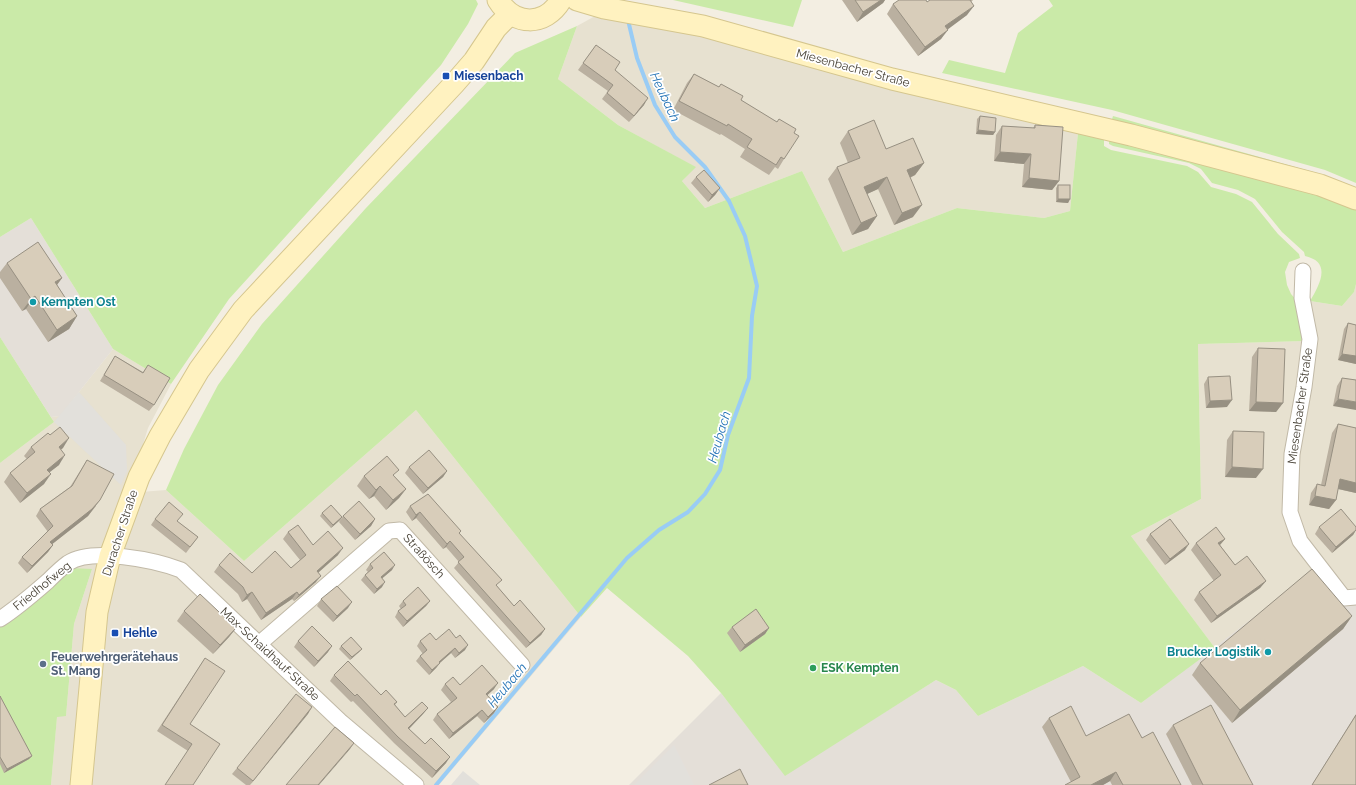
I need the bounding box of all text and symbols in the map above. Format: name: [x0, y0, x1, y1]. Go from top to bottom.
street label: Miesenbacher Straße: [795, 46, 911, 90]
place label: Miesenbach: [454, 69, 524, 83]
water label: Heubach: [647, 70, 683, 124]
marker: Miesenbach: [441, 71, 451, 81]
place label: Kempten Ost: [41, 295, 116, 309]
marker: Kempten Ost: [28, 297, 38, 307]
street label: Miesenbacher Straße: [1285, 347, 1315, 465]
water label: Heubach: [704, 409, 734, 465]
street label: Duracher Straße: [99, 488, 141, 578]
street label: Straßösch: [400, 531, 448, 581]
street label: Friedhofweg: [10, 559, 74, 613]
street label: Max-Schaidhauf-Straße: [218, 604, 322, 704]
place label: Hehle: [123, 626, 157, 640]
marker: Hehle: [110, 628, 120, 638]
place label: Brucker Logistik: [1167, 645, 1260, 659]
marker: Brucker Logistik: [1263, 647, 1273, 657]
place label: Feuerwehrgerätehaus St. Mang: [51, 650, 178, 678]
marker: Feuerwehrgerätehaus St. Mang: [38, 659, 48, 669]
water label: Heubach: [484, 660, 530, 710]
place label: ESK Kempten: [821, 661, 899, 675]
marker: ESK Kempten: [808, 663, 818, 673]

